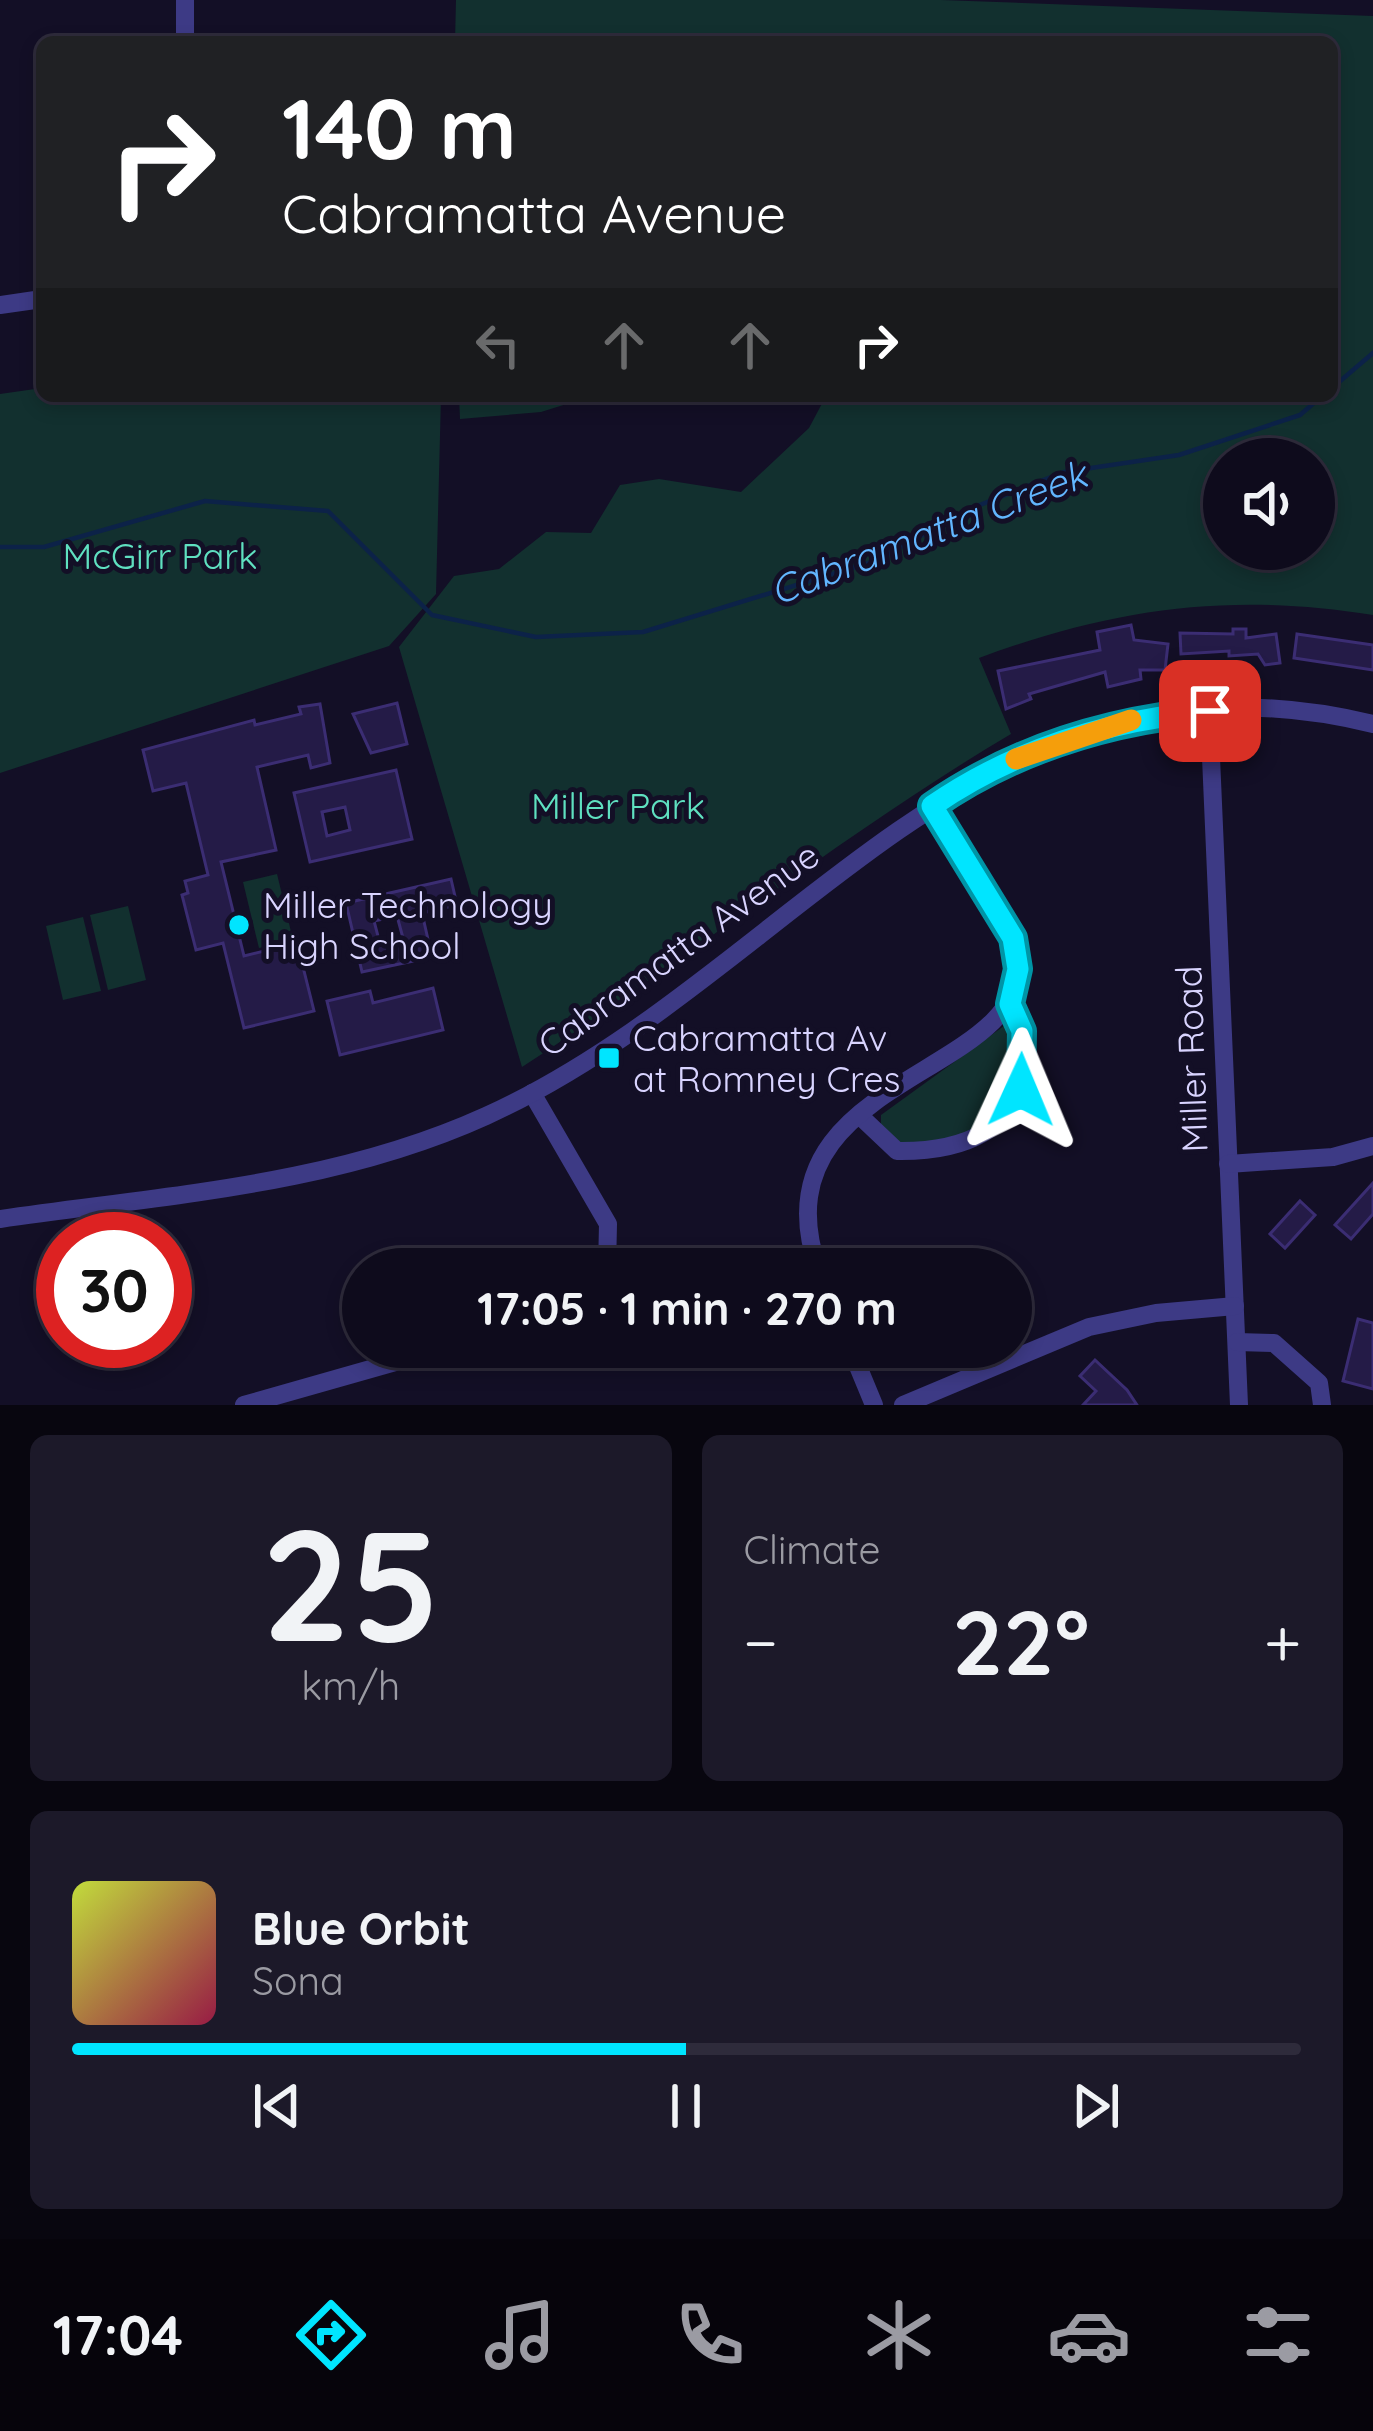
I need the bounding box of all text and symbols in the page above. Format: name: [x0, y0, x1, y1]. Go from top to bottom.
text: 140 m: [282, 75, 517, 180]
icon: right: [84, 84, 240, 240]
text: Cabramatta Avenue: [282, 179, 786, 247]
icon: left: [465, 312, 531, 378]
icon: ahead: [591, 312, 657, 378]
icon: ahead: [717, 312, 783, 378]
icon: right: [843, 312, 909, 378]
map controls: [1203, 438, 1335, 570]
button: sound: [1203, 438, 1335, 570]
water label: Cabramatta Creek: [763, 448, 1096, 615]
park label: McGirr Park: [63, 533, 257, 578]
pin: [1159, 660, 1261, 762]
icon: arrive: [1177, 678, 1243, 744]
park label: Miller Park: [531, 783, 705, 828]
street label: Cabramatta Avenue: [529, 832, 827, 1066]
place label: Miller Technology High School: [263, 882, 553, 968]
marker: Miller Technology High School: [226, 912, 252, 938]
street label: Miller Road: [1165, 965, 1217, 1153]
place label: Cabramatta Av at Romney Cres: [633, 1015, 900, 1101]
position arrow: [958, 1027, 1084, 1153]
marker: Cabramatta Av at Romney Cres: [596, 1045, 622, 1071]
speed limit sign: 30: [36, 1212, 192, 1368]
text: 17:05 · 1 min · 270 m: [477, 1280, 897, 1336]
text: 25: [261, 1485, 440, 1680]
text: Climate: [744, 1525, 881, 1574]
text: 22°: [952, 1585, 1090, 1698]
text: −: [744, 1600, 778, 1683]
text: +: [1264, 1600, 1301, 1683]
text: km/h: [301, 1661, 400, 1710]
text: Blue Orbit: [252, 1900, 470, 1956]
text: Sona: [252, 1956, 344, 2005]
icon: previous: [244, 2073, 310, 2139]
icon: pause: [653, 2073, 719, 2139]
icon: next: [1063, 2073, 1129, 2139]
icon: directions: [289, 2293, 373, 2377]
icon: music: [478, 2293, 562, 2377]
icon: phone: [668, 2293, 752, 2377]
icon: climate: [857, 2293, 941, 2377]
icon: car: [1047, 2293, 1131, 2377]
icon: filters: [1236, 2293, 1320, 2377]
text: 17:04: [53, 2301, 183, 2369]

